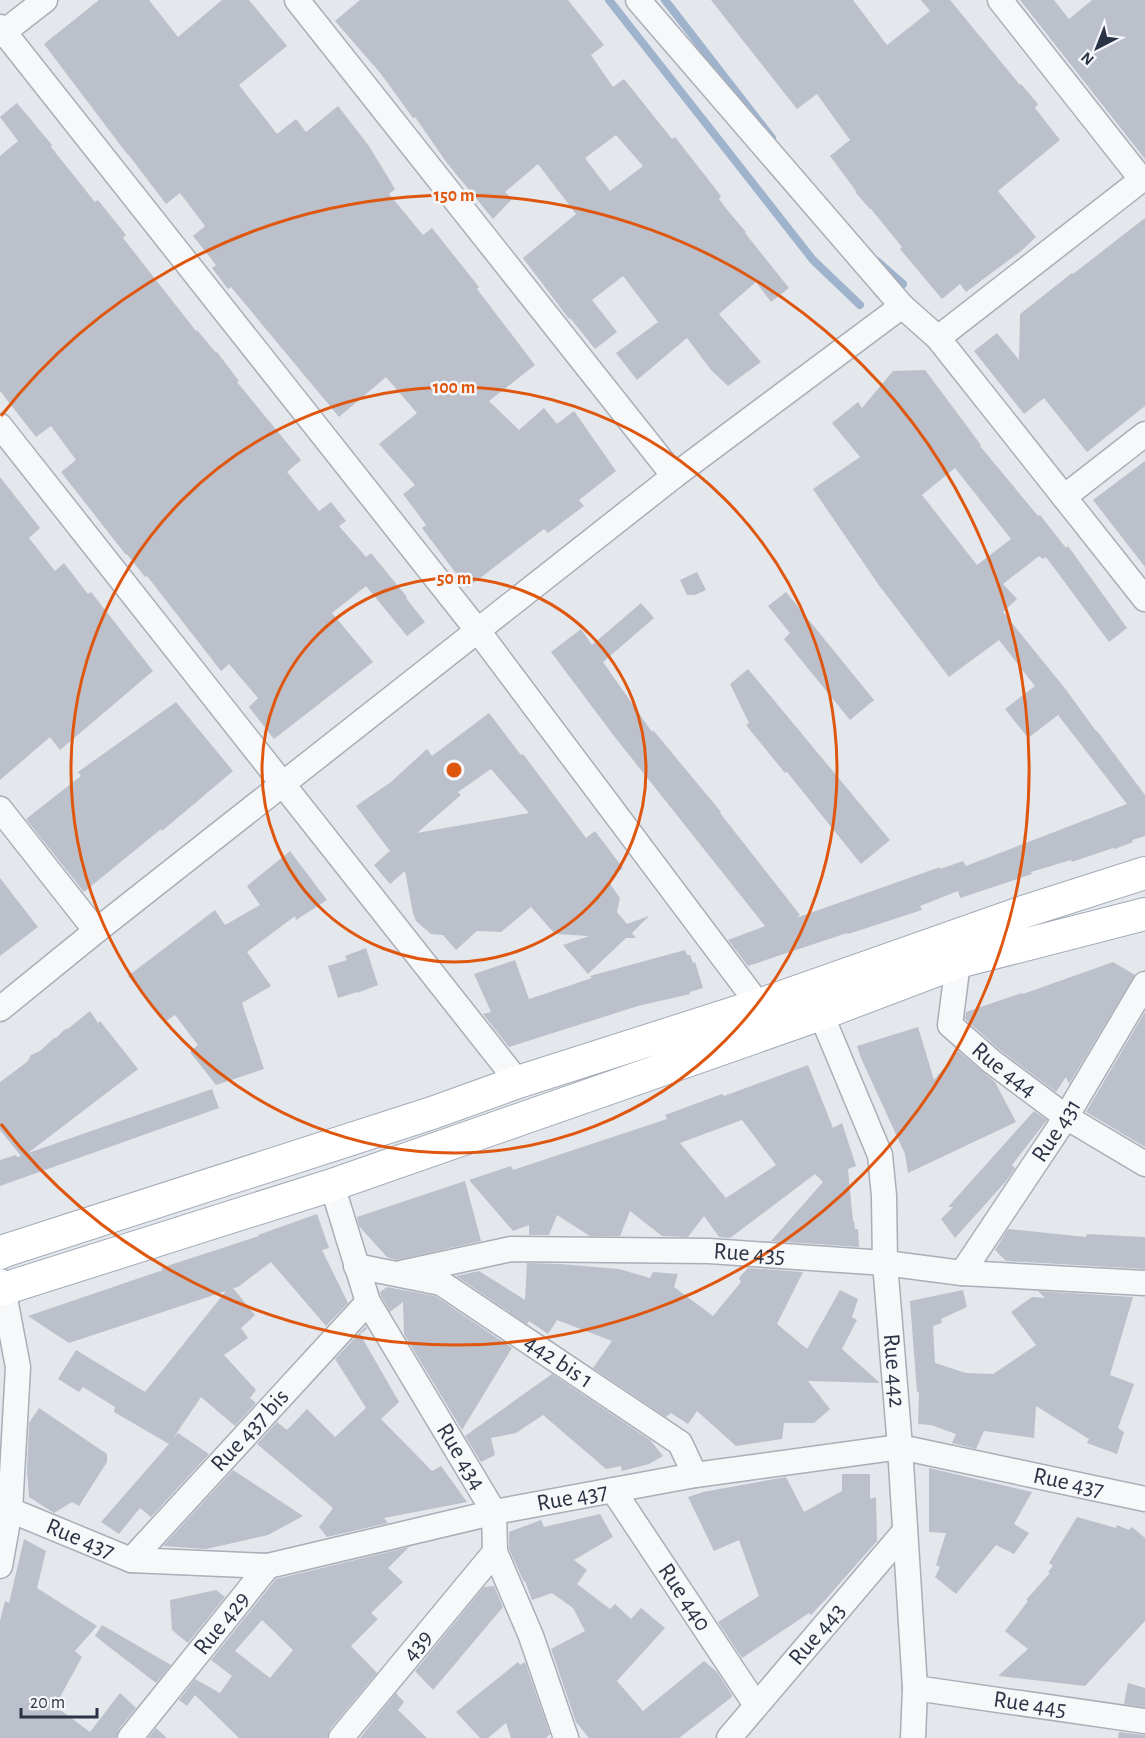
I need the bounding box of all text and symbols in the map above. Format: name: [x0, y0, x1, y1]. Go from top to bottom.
north arrow: [1067, 18, 1127, 78]
text: N: [1078, 49, 1097, 68]
text: 150 m: [434, 187, 474, 205]
text: 100 m: [433, 379, 475, 397]
text: 50 m: [437, 570, 471, 588]
centre of rings: [444, 760, 464, 780]
street label: Rue 444: [967, 1038, 1041, 1103]
street label: Rue 431: [1028, 1095, 1086, 1166]
street label: Rue 435: [713, 1239, 786, 1268]
street label: 442 bis 1: [520, 1330, 597, 1393]
street label: Rue 442: [879, 1333, 909, 1409]
street label: Rue 437 bis: [207, 1384, 294, 1476]
street label: Rue 434: [432, 1419, 490, 1494]
street label: Rue 437: [1031, 1464, 1106, 1502]
street label: Rue 437: [535, 1479, 610, 1516]
street label: Rue 437: [43, 1514, 118, 1564]
street label: Rue 440: [653, 1559, 715, 1636]
street label: Rue 429: [190, 1587, 254, 1660]
street label: Rue 443: [784, 1599, 850, 1670]
street label: 439: [398, 1625, 437, 1666]
scale bar: [21, 1681, 98, 1719]
street label: Rue 445: [992, 1687, 1068, 1722]
text: 20 m: [30, 1694, 65, 1712]

